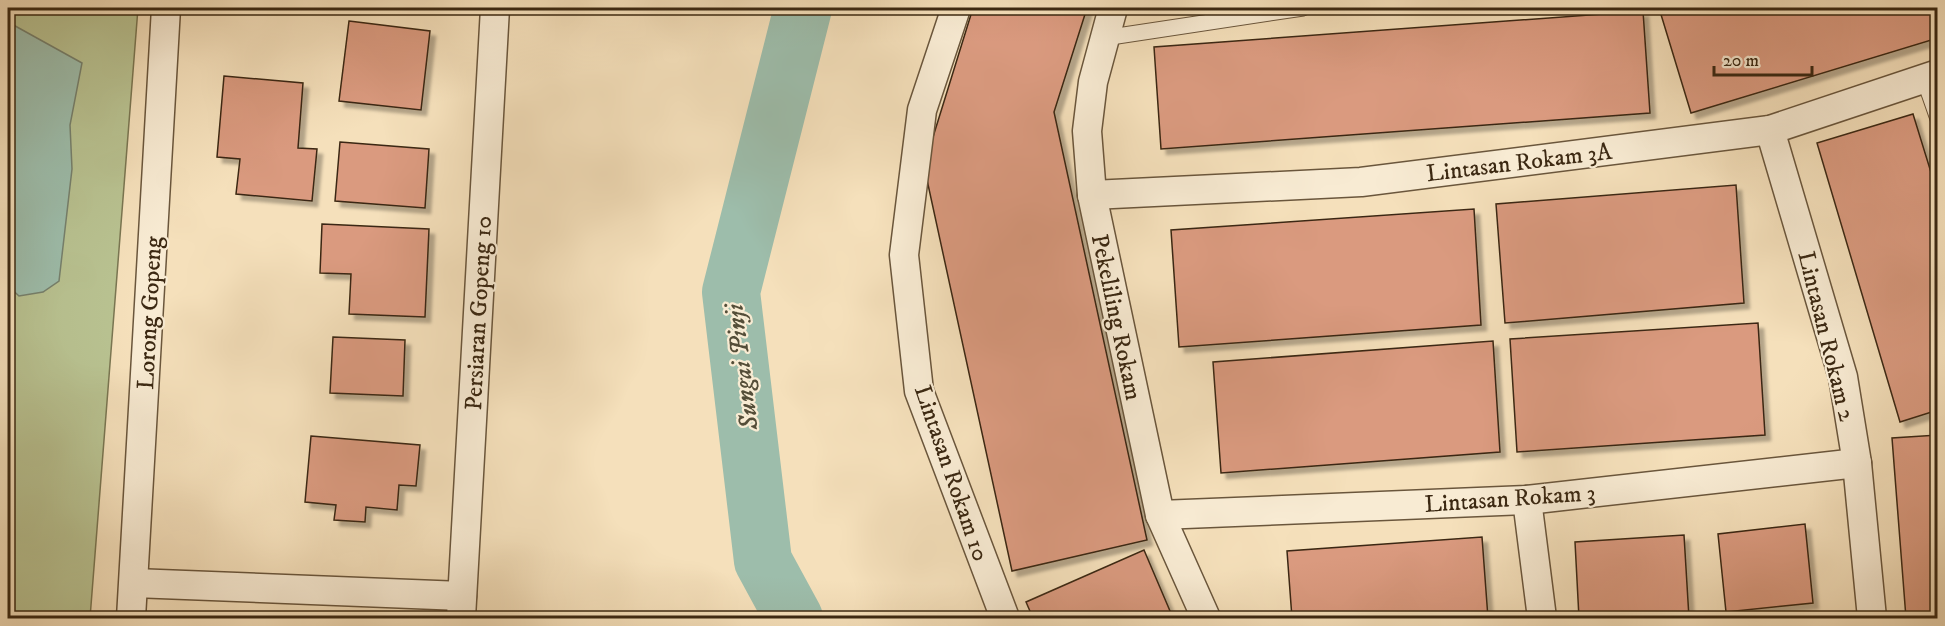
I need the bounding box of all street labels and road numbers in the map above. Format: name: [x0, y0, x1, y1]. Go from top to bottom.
street label: Lintasan Rokam 3A: [1425, 137, 1614, 189]
street label: Persiaran Gopeng 10: [459, 215, 499, 411]
street label: Pekeliling Rokam: [1084, 231, 1148, 403]
street label: Lorong Gopeng: [131, 235, 169, 390]
street label: Lintasan Rokam 2: [1790, 248, 1862, 425]
street label: Lintasan Rokam 10: [907, 381, 995, 565]
street label: Lintasan Rokam 3: [1424, 478, 1597, 520]

